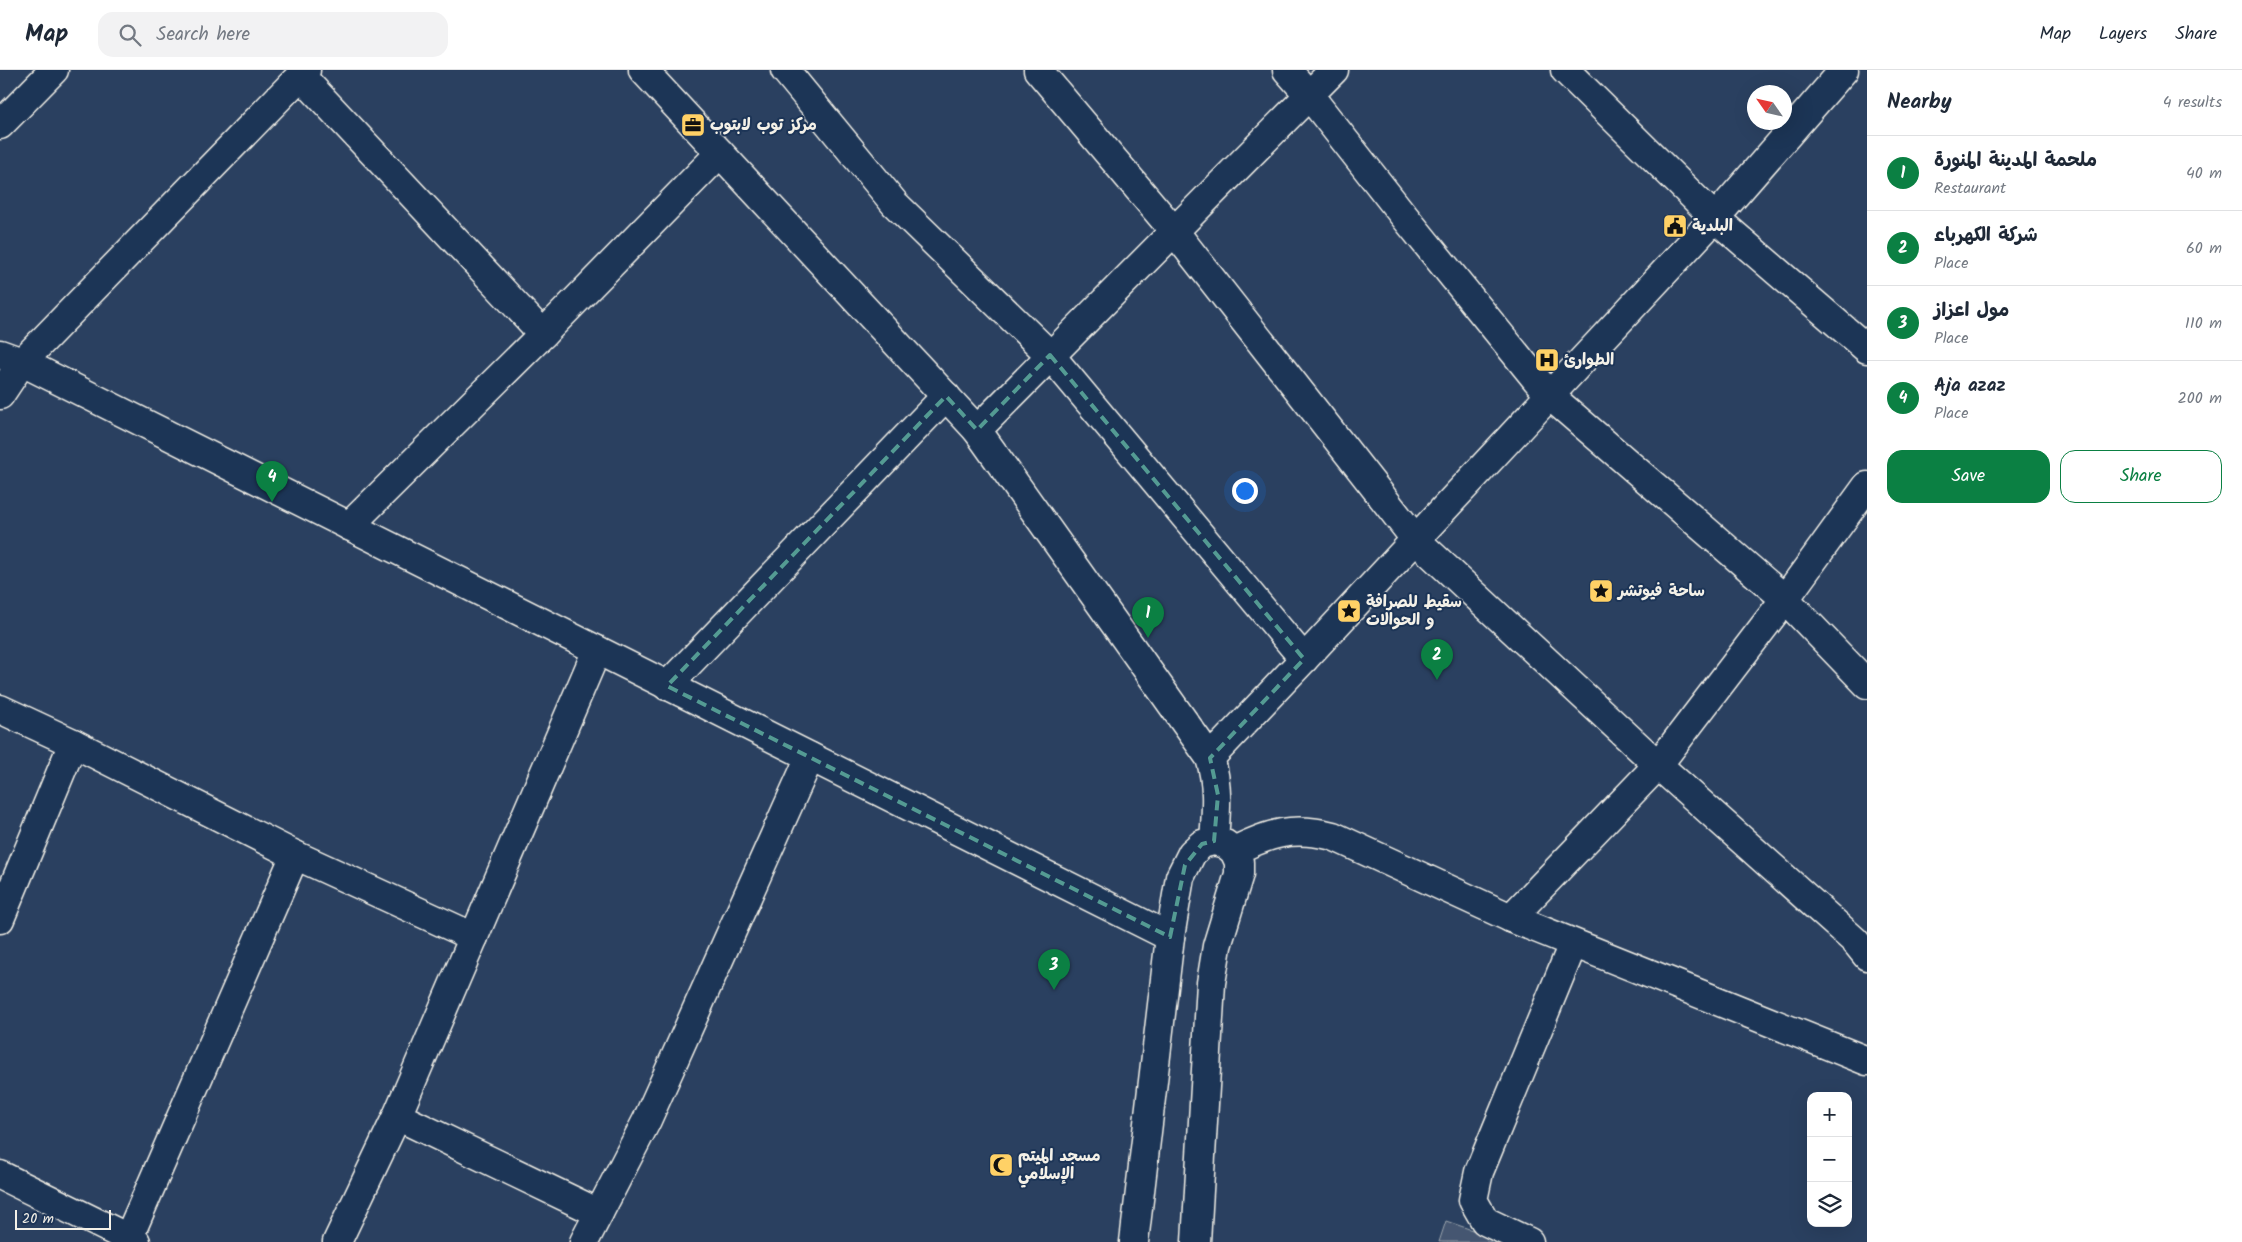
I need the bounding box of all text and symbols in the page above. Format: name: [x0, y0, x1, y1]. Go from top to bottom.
search box: [98, 12, 448, 57]
text: Map: [25, 15, 68, 54]
text: Search here: [156, 20, 250, 50]
text: Map: [2040, 20, 2071, 49]
text: Layers: [2099, 20, 2147, 49]
text: Share: [2175, 20, 2217, 49]
icon: search: [116, 21, 144, 49]
north arrow: [1747, 85, 1792, 130]
text: Nearby: [1887, 86, 1952, 119]
text: 4 results: [2163, 90, 2222, 115]
office icon: مركز توب لابتوب: [680, 112, 706, 138]
place label: مركز توب لابتوب: [710, 113, 817, 138]
text: ملحمة المدينة المنورة: [1934, 146, 2097, 176]
text: 1: [1901, 161, 1905, 186]
text: 40 m: [2186, 161, 2222, 186]
text: Restaurant: [1934, 176, 2006, 201]
public building icon: البلدية: [1662, 213, 1688, 239]
place label: البلدية: [1692, 214, 1733, 239]
text: شركة الكهرباء: [1934, 221, 2038, 251]
text: 2: [1898, 236, 1908, 261]
text: 60 m: [2186, 236, 2222, 261]
text: Place: [1934, 251, 1968, 276]
text: مول اعزاز: [1934, 296, 2009, 326]
text: 3: [1899, 311, 1907, 336]
text: 110 m: [2185, 311, 2222, 336]
text: Place: [1934, 326, 1968, 351]
hospital icon: الطوارئ: [1534, 347, 1560, 373]
place label: الطوارئ: [1564, 348, 1614, 373]
text: Aja azaz: [1934, 371, 2006, 401]
text: 4: [1899, 386, 1907, 411]
text: 200 m: [2178, 386, 2222, 411]
text: Place: [1934, 401, 1968, 426]
button: Save: [1887, 450, 2050, 503]
button: Share: [2060, 450, 2222, 503]
pin: 4: [256, 461, 288, 502]
your location: [1232, 478, 1258, 504]
place icon: ساحة فيوتشر: [1588, 578, 1614, 604]
place label: ساحة فيوتشر: [1616, 579, 1705, 604]
place label: سقيط للصرافة و الحوالات: [1366, 590, 1462, 633]
pin: 1: [1132, 597, 1164, 638]
place icon: سقيط للصرافة و الحوالات: [1336, 598, 1362, 624]
pin: 2: [1421, 639, 1453, 680]
pin: 3: [1038, 949, 1070, 990]
map controls: [1807, 1092, 1852, 1227]
button: +: [1807, 1092, 1852, 1137]
button: −: [1807, 1137, 1852, 1182]
place label: مسجد الميتم الإسلامي: [1018, 1144, 1100, 1188]
mosque icon: مسجد الميتم الإسلامي: [988, 1152, 1014, 1178]
button: layers: [1807, 1182, 1852, 1227]
scale bar: [15, 1207, 111, 1230]
text: 20 m: [22, 1208, 54, 1230]

